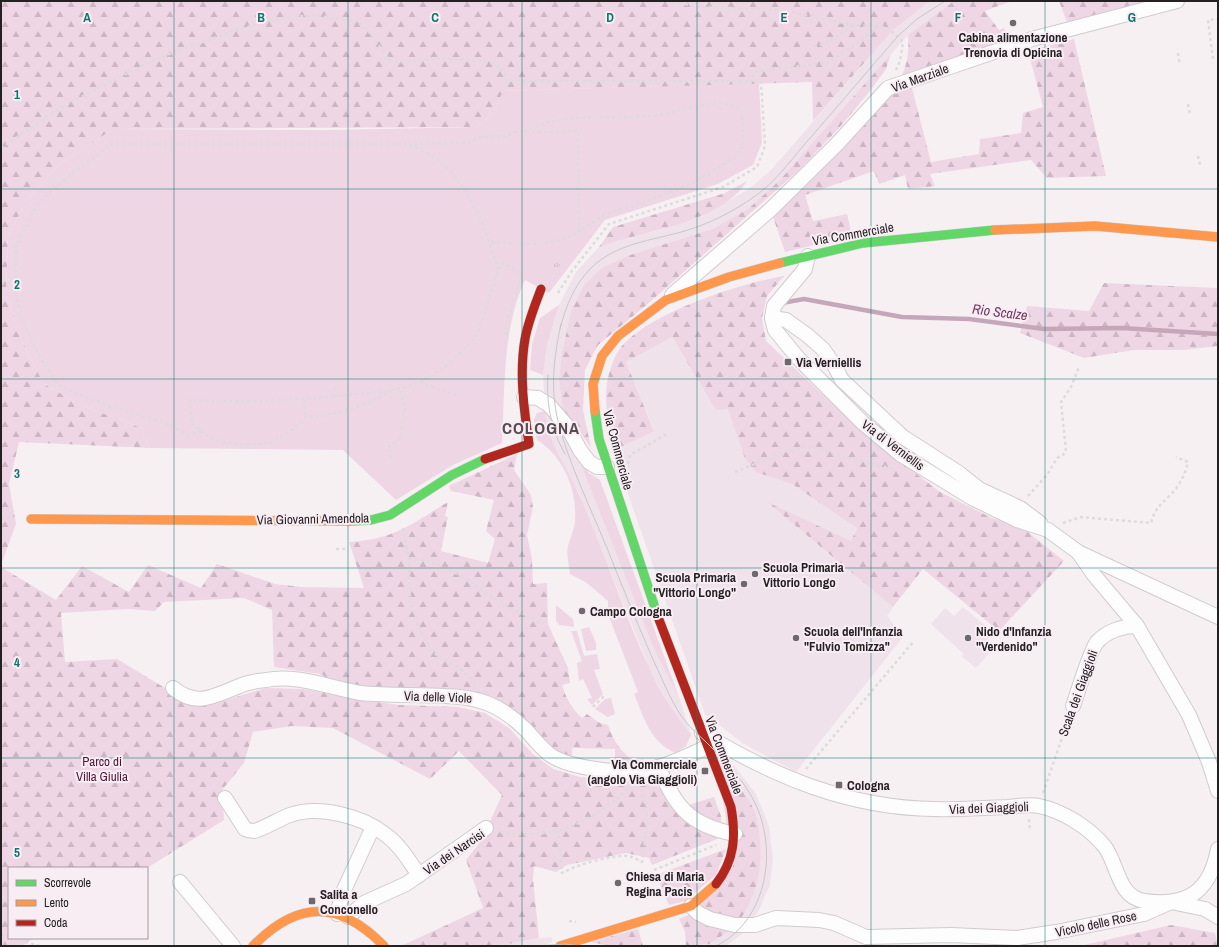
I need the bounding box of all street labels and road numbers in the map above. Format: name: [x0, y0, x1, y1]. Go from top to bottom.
street label: Via Marziale: [889, 60, 951, 96]
street label: Via Commerciale: [811, 218, 895, 250]
street label: Via Commerciale: [599, 408, 637, 492]
street label: Via di Verniellis: [858, 416, 928, 474]
street label: Via Giovanni Amendola: [257, 510, 369, 528]
street label: Scala dei Giaggioli: [1055, 647, 1102, 739]
street label: Via delle Viole: [404, 687, 473, 707]
street label: Via Commerciale: [701, 714, 747, 796]
street label: Via dei Giaggioli: [949, 798, 1029, 818]
street label: Via dei Narcisi: [420, 825, 488, 879]
street label: Vicolo delle Rose: [1054, 907, 1138, 941]

